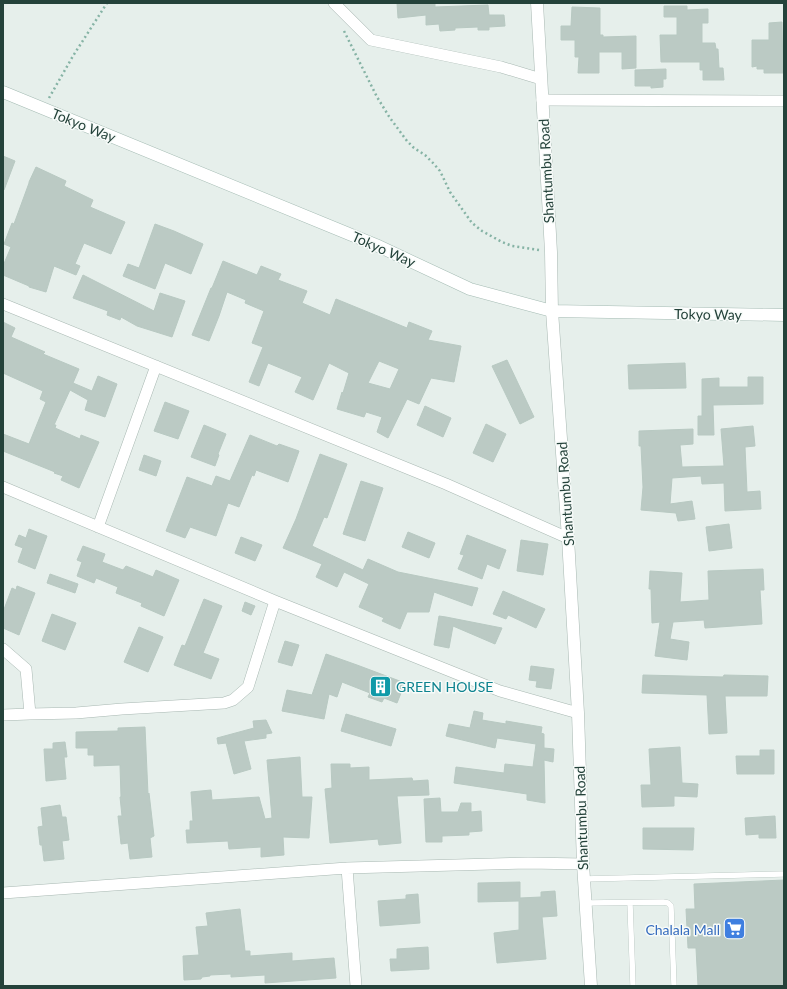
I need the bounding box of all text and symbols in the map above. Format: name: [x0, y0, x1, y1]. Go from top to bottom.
street label: Tokyo Way: [49, 104, 119, 146]
street label: Shantumbu Road: [535, 118, 557, 224]
street label: Tokyo Way: [350, 227, 419, 271]
street label: Tokyo Way: [674, 305, 743, 323]
street label: Shantumbu Road: [553, 441, 577, 547]
building icon: GREEN HOUSE: [368, 673, 394, 699]
place label: GREEN HOUSE: [396, 678, 493, 695]
street label: Shantumbu Road: [571, 765, 591, 871]
supermarket icon: Chalala Mall: [722, 916, 748, 942]
place label: Chalala Mall: [645, 921, 720, 938]

